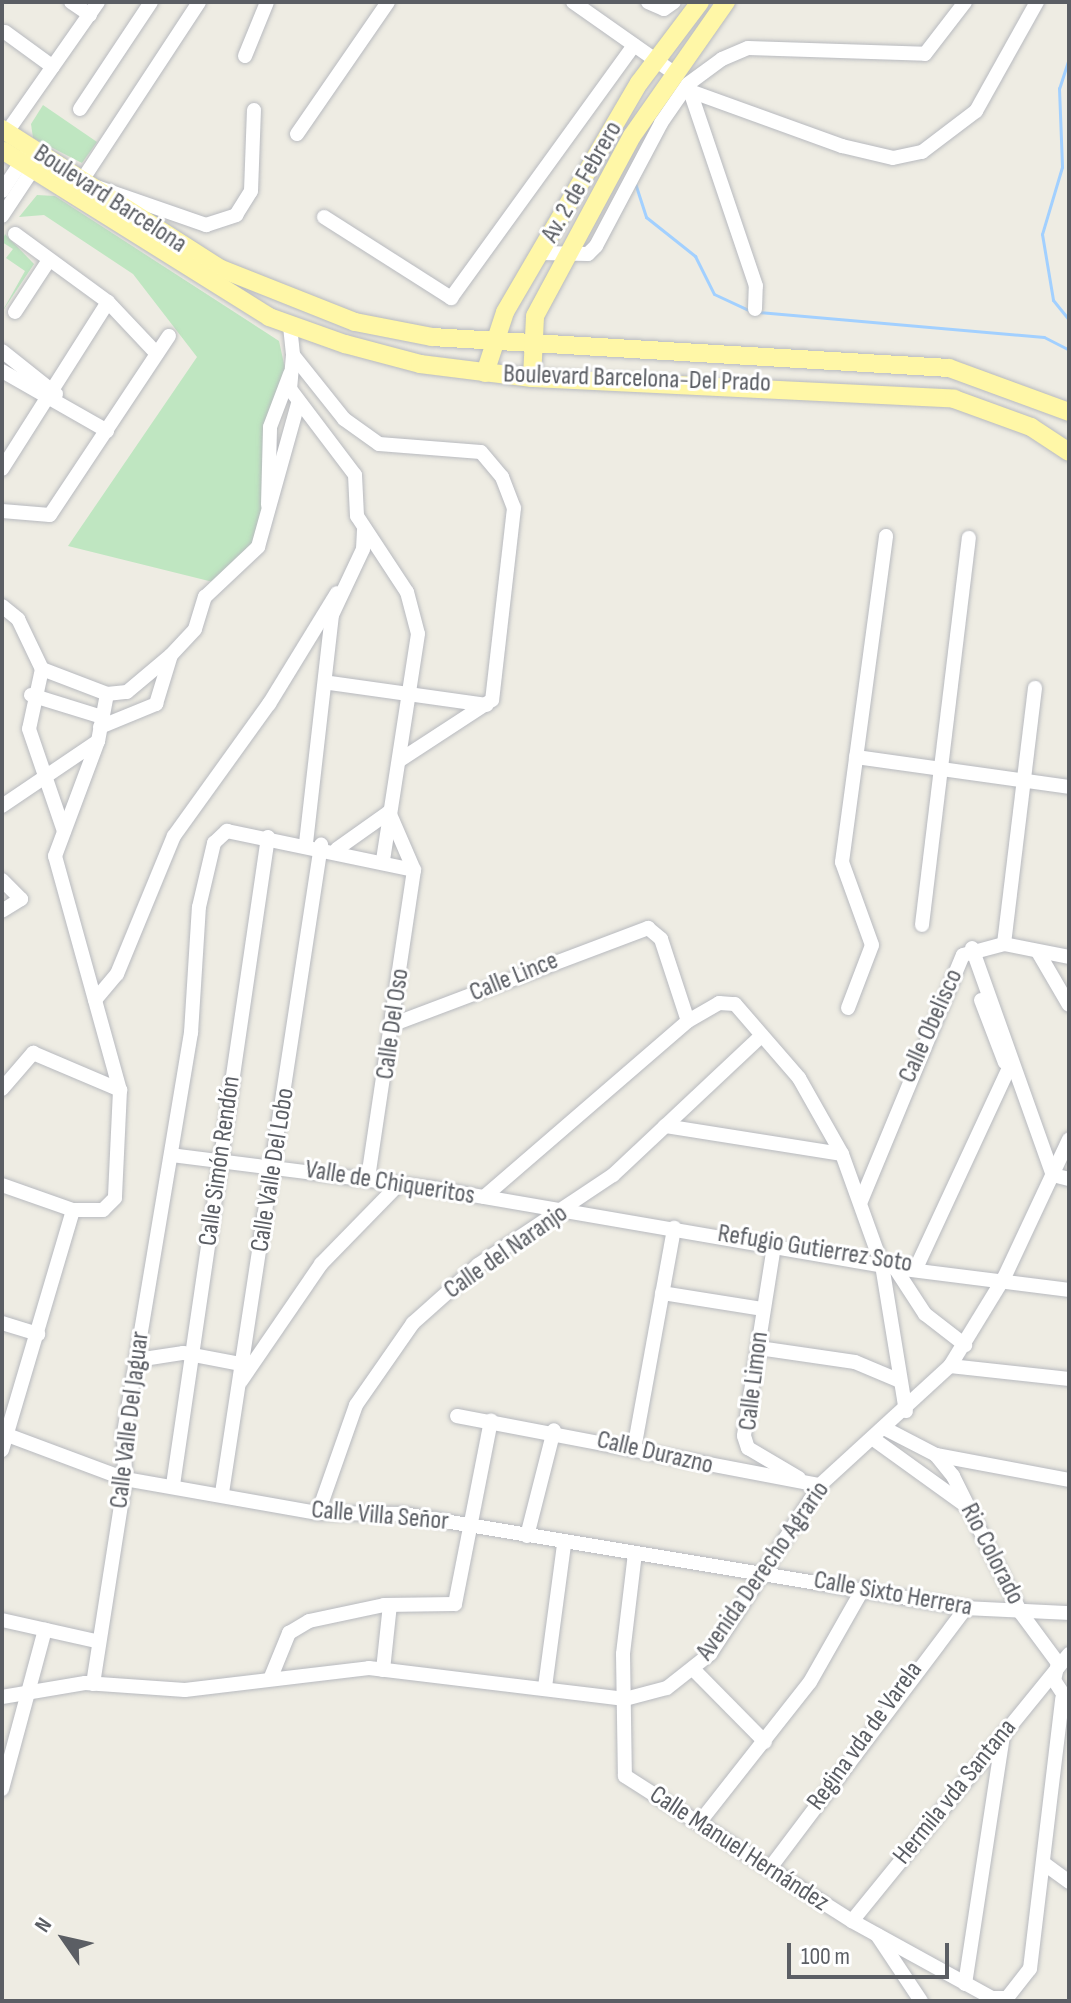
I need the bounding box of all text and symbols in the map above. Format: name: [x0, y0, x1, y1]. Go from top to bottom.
street label: Av. 2 de Febrero: [535, 116, 629, 248]
street label: Boulevard Barcelona: [28, 138, 192, 260]
street label: Boulevard Barcelona-Del Prado: [503, 359, 771, 399]
street label: Calle Lince: [465, 945, 563, 1009]
street label: Calle Obelisco: [892, 964, 970, 1088]
street label: Calle Del Oso: [370, 967, 416, 1081]
street label: Calle Simón Rendón: [193, 1074, 247, 1248]
street label: Calle Valle Del Lobo: [245, 1086, 301, 1254]
street label: Valle de Chiqueritos: [303, 1154, 477, 1212]
street label: Calle del Naranjo: [438, 1198, 574, 1306]
street label: Refugio Gutierrez Soto: [715, 1218, 915, 1280]
street label: Calle Valle Del Jaguar: [104, 1330, 156, 1510]
street label: Calle Limon: [732, 1330, 776, 1432]
street label: Calle Durazno: [594, 1424, 716, 1482]
street label: Avenida Derecho Agrario: [690, 1476, 836, 1666]
street label: Calle Villa Señor: [310, 1494, 450, 1538]
street label: Rio Colorado: [953, 1498, 1031, 1610]
street label: Calle Sixto Herrera: [811, 1565, 975, 1623]
street label: Regina vda de Varela: [801, 1656, 929, 1816]
street label: Hermila vda Santana: [887, 1713, 1023, 1871]
street label: Calle Manuel Hernández: [644, 1779, 834, 1919]
north arrow: [24, 1899, 104, 1979]
text: N: [29, 1913, 58, 1938]
scale bar: [791, 1927, 953, 1977]
text: 100 m: [801, 1942, 850, 1971]

